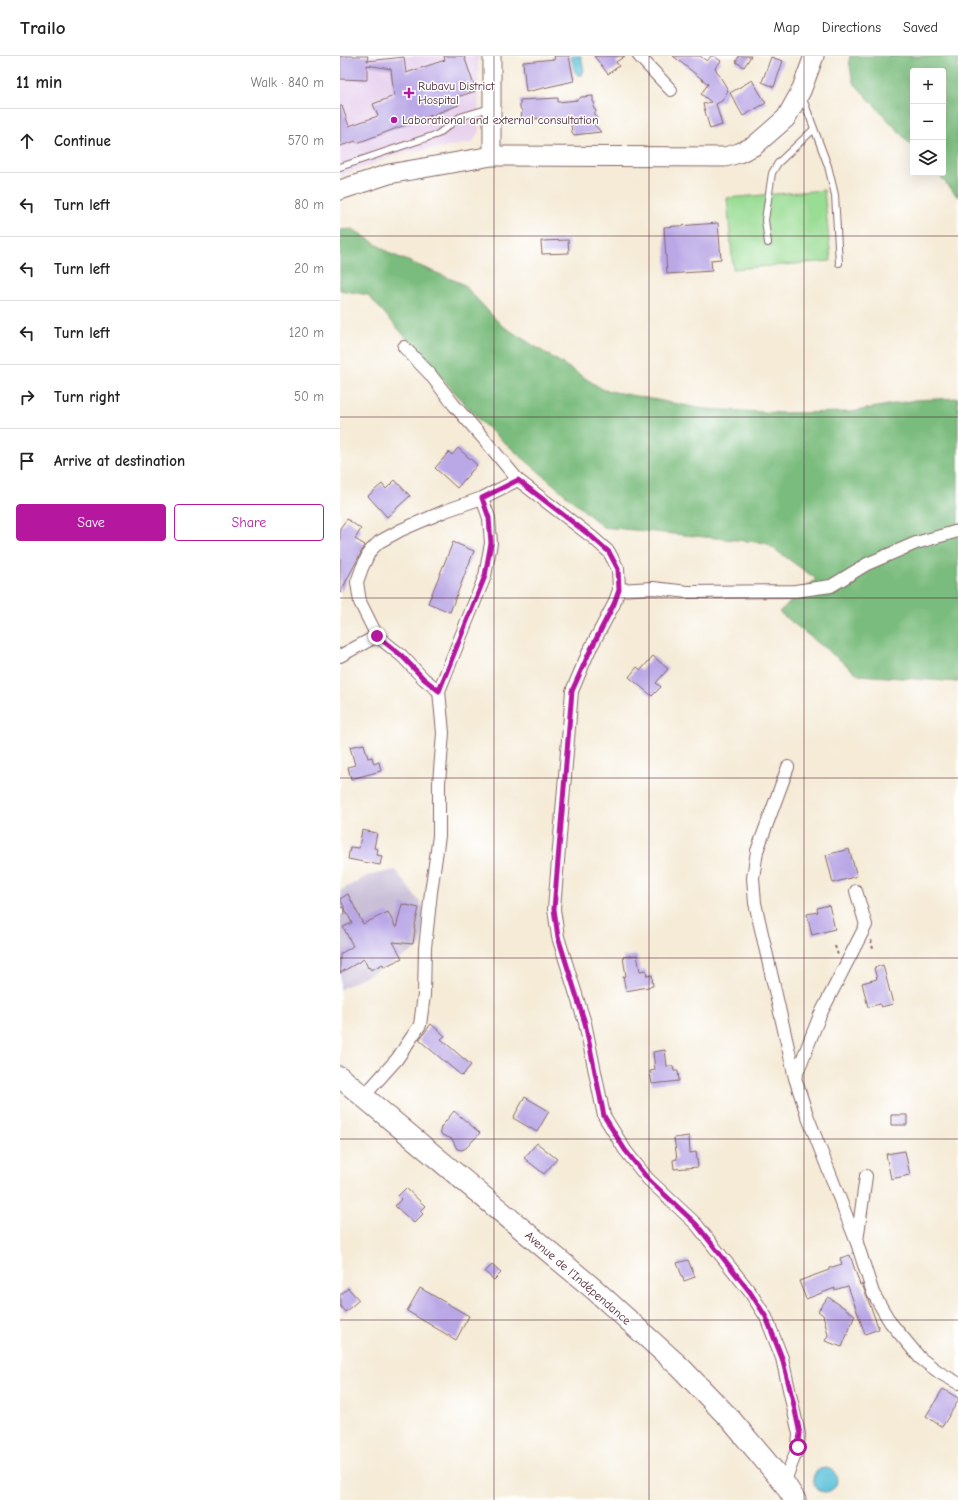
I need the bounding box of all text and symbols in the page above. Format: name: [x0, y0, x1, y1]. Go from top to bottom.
text: Trailo: [20, 17, 66, 39]
text: Map: [773, 19, 800, 36]
text: Directions: [822, 19, 881, 36]
text: Saved: [903, 19, 938, 36]
map controls: [910, 68, 946, 176]
button: +: [910, 68, 946, 104]
text: 11 min: [16, 73, 62, 92]
text: Walk · 840 m: [251, 75, 324, 90]
place label: Rubavu District Hospital: [418, 79, 495, 107]
marker: Rubavu District Hospital: [403, 87, 415, 99]
button: −: [910, 104, 946, 140]
place label: Laborational and external consultation: [402, 113, 599, 127]
marker: Laborational and external consultation: [389, 115, 399, 125]
icon: ahead: [16, 130, 38, 152]
text: Continue: [54, 132, 111, 150]
text: 570 m: [288, 133, 324, 148]
button: layers: [910, 140, 946, 176]
icon: left: [16, 194, 38, 216]
text: Turn left: [54, 196, 110, 214]
text: 80 m: [294, 197, 324, 212]
icon: left: [16, 258, 38, 280]
text: Turn left: [54, 260, 110, 278]
text: 20 m: [294, 261, 324, 276]
icon: left: [16, 322, 38, 344]
text: Turn left: [54, 324, 110, 342]
text: 120 m: [289, 325, 324, 340]
icon: right: [16, 386, 38, 408]
text: Turn right: [54, 388, 120, 406]
text: 50 m: [294, 389, 324, 404]
icon: arrive: [16, 450, 38, 472]
text: Arrive at destination: [54, 452, 185, 470]
button: Save: [16, 504, 166, 541]
button: Share: [174, 504, 324, 541]
route end: [368, 627, 386, 645]
street label: Avenue de l'Indépendance: [522, 1228, 634, 1328]
route start: [789, 1438, 807, 1456]

